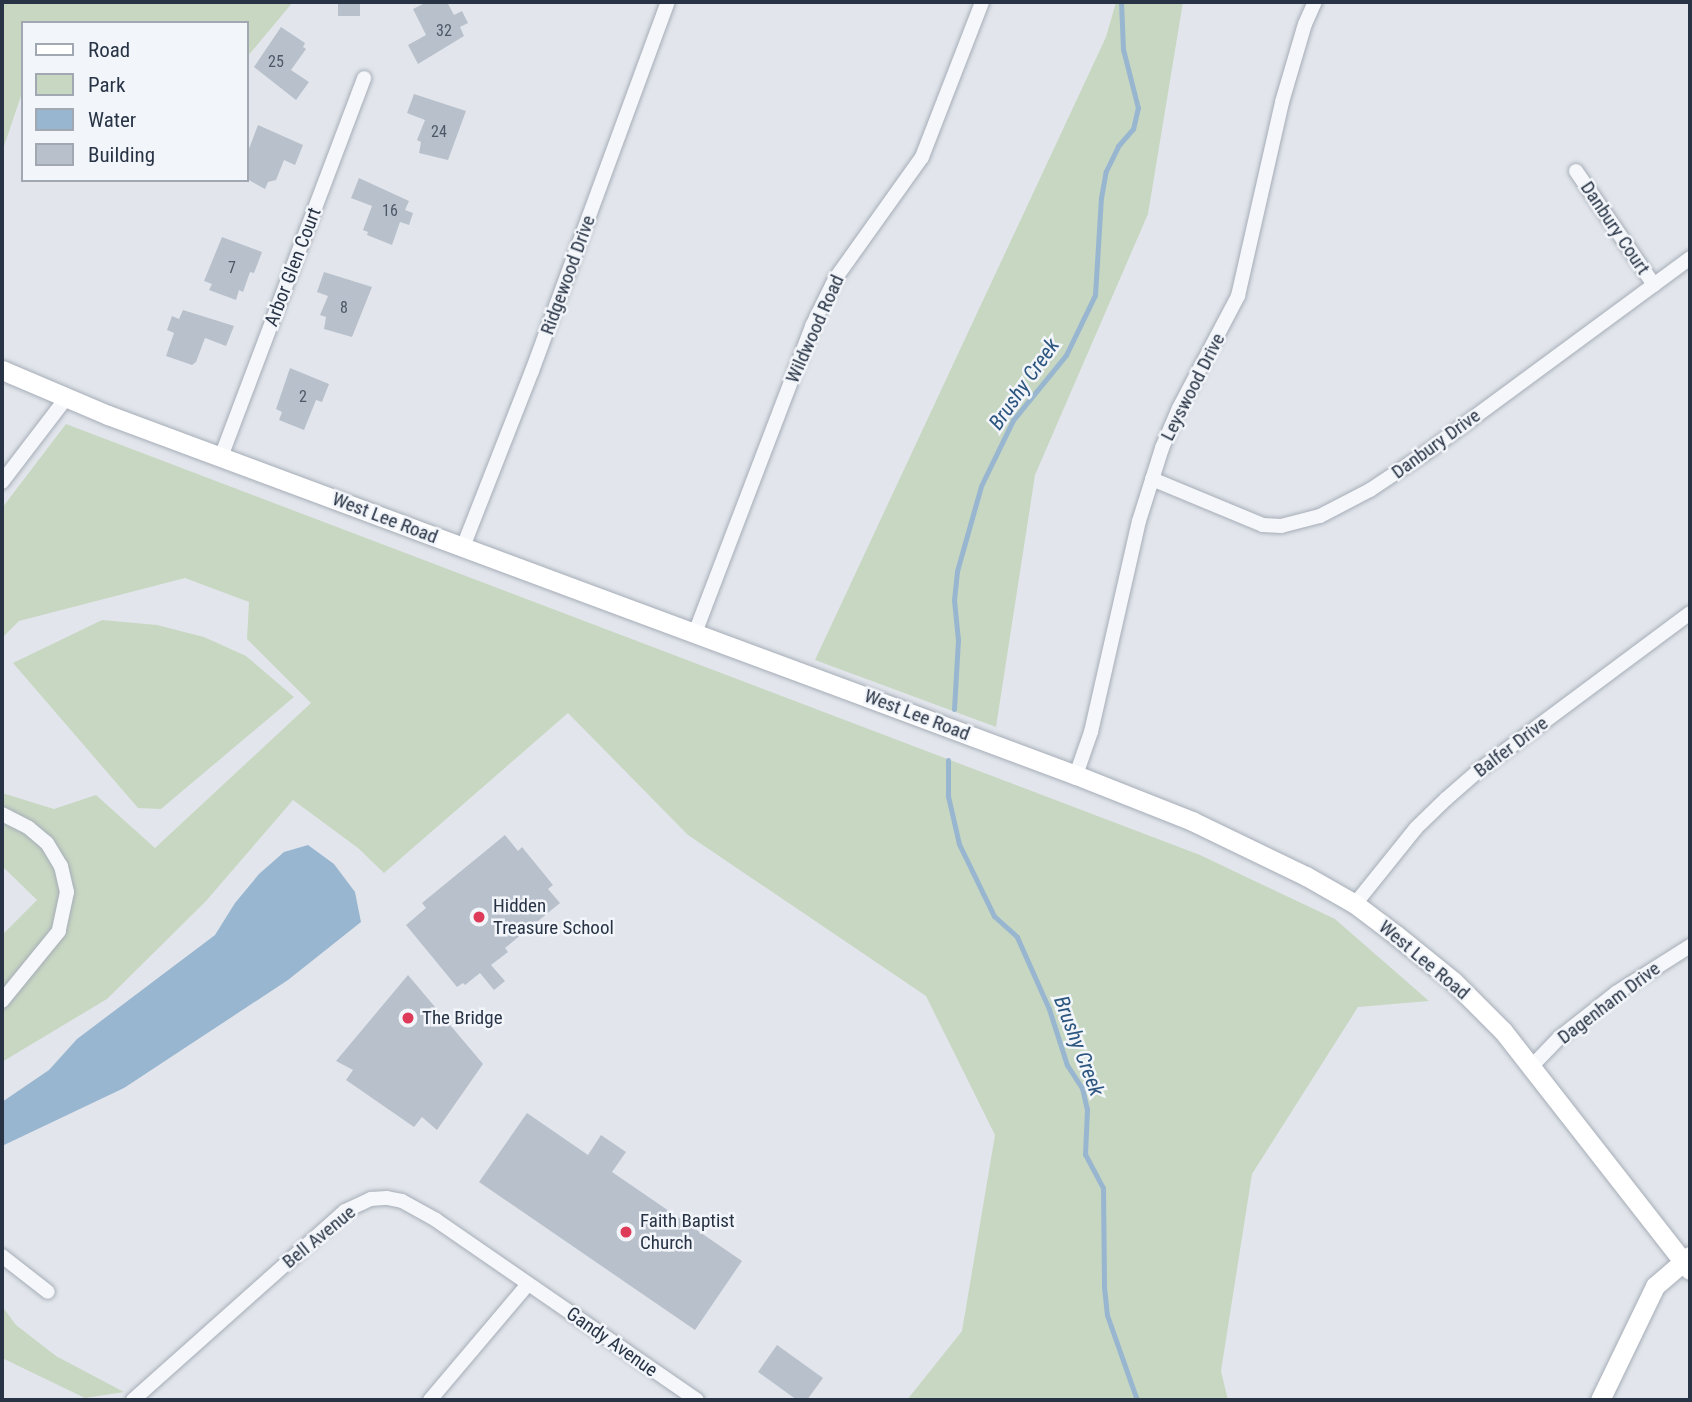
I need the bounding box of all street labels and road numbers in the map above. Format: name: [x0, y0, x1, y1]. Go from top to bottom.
street label: Danbury Court: [1576, 177, 1654, 279]
street label: Arbor Glen Court: [260, 204, 326, 330]
street label: Ridgewood Drive: [536, 212, 600, 338]
street label: Wildwood Road: [781, 271, 849, 387]
street label: Leyswood Drive: [1156, 329, 1230, 445]
street label: Danbury Drive: [1387, 404, 1485, 484]
street label: West Lee Road: [329, 487, 441, 549]
street label: West Lee Road: [861, 684, 973, 746]
street label: Balfer Drive: [1470, 712, 1552, 782]
street label: West Lee Road: [1374, 916, 1474, 1004]
street label: Dagenham Drive: [1553, 957, 1665, 1049]
street label: Bell Avenue: [278, 1201, 360, 1273]
street label: Gandy Avenue: [562, 1302, 662, 1382]

